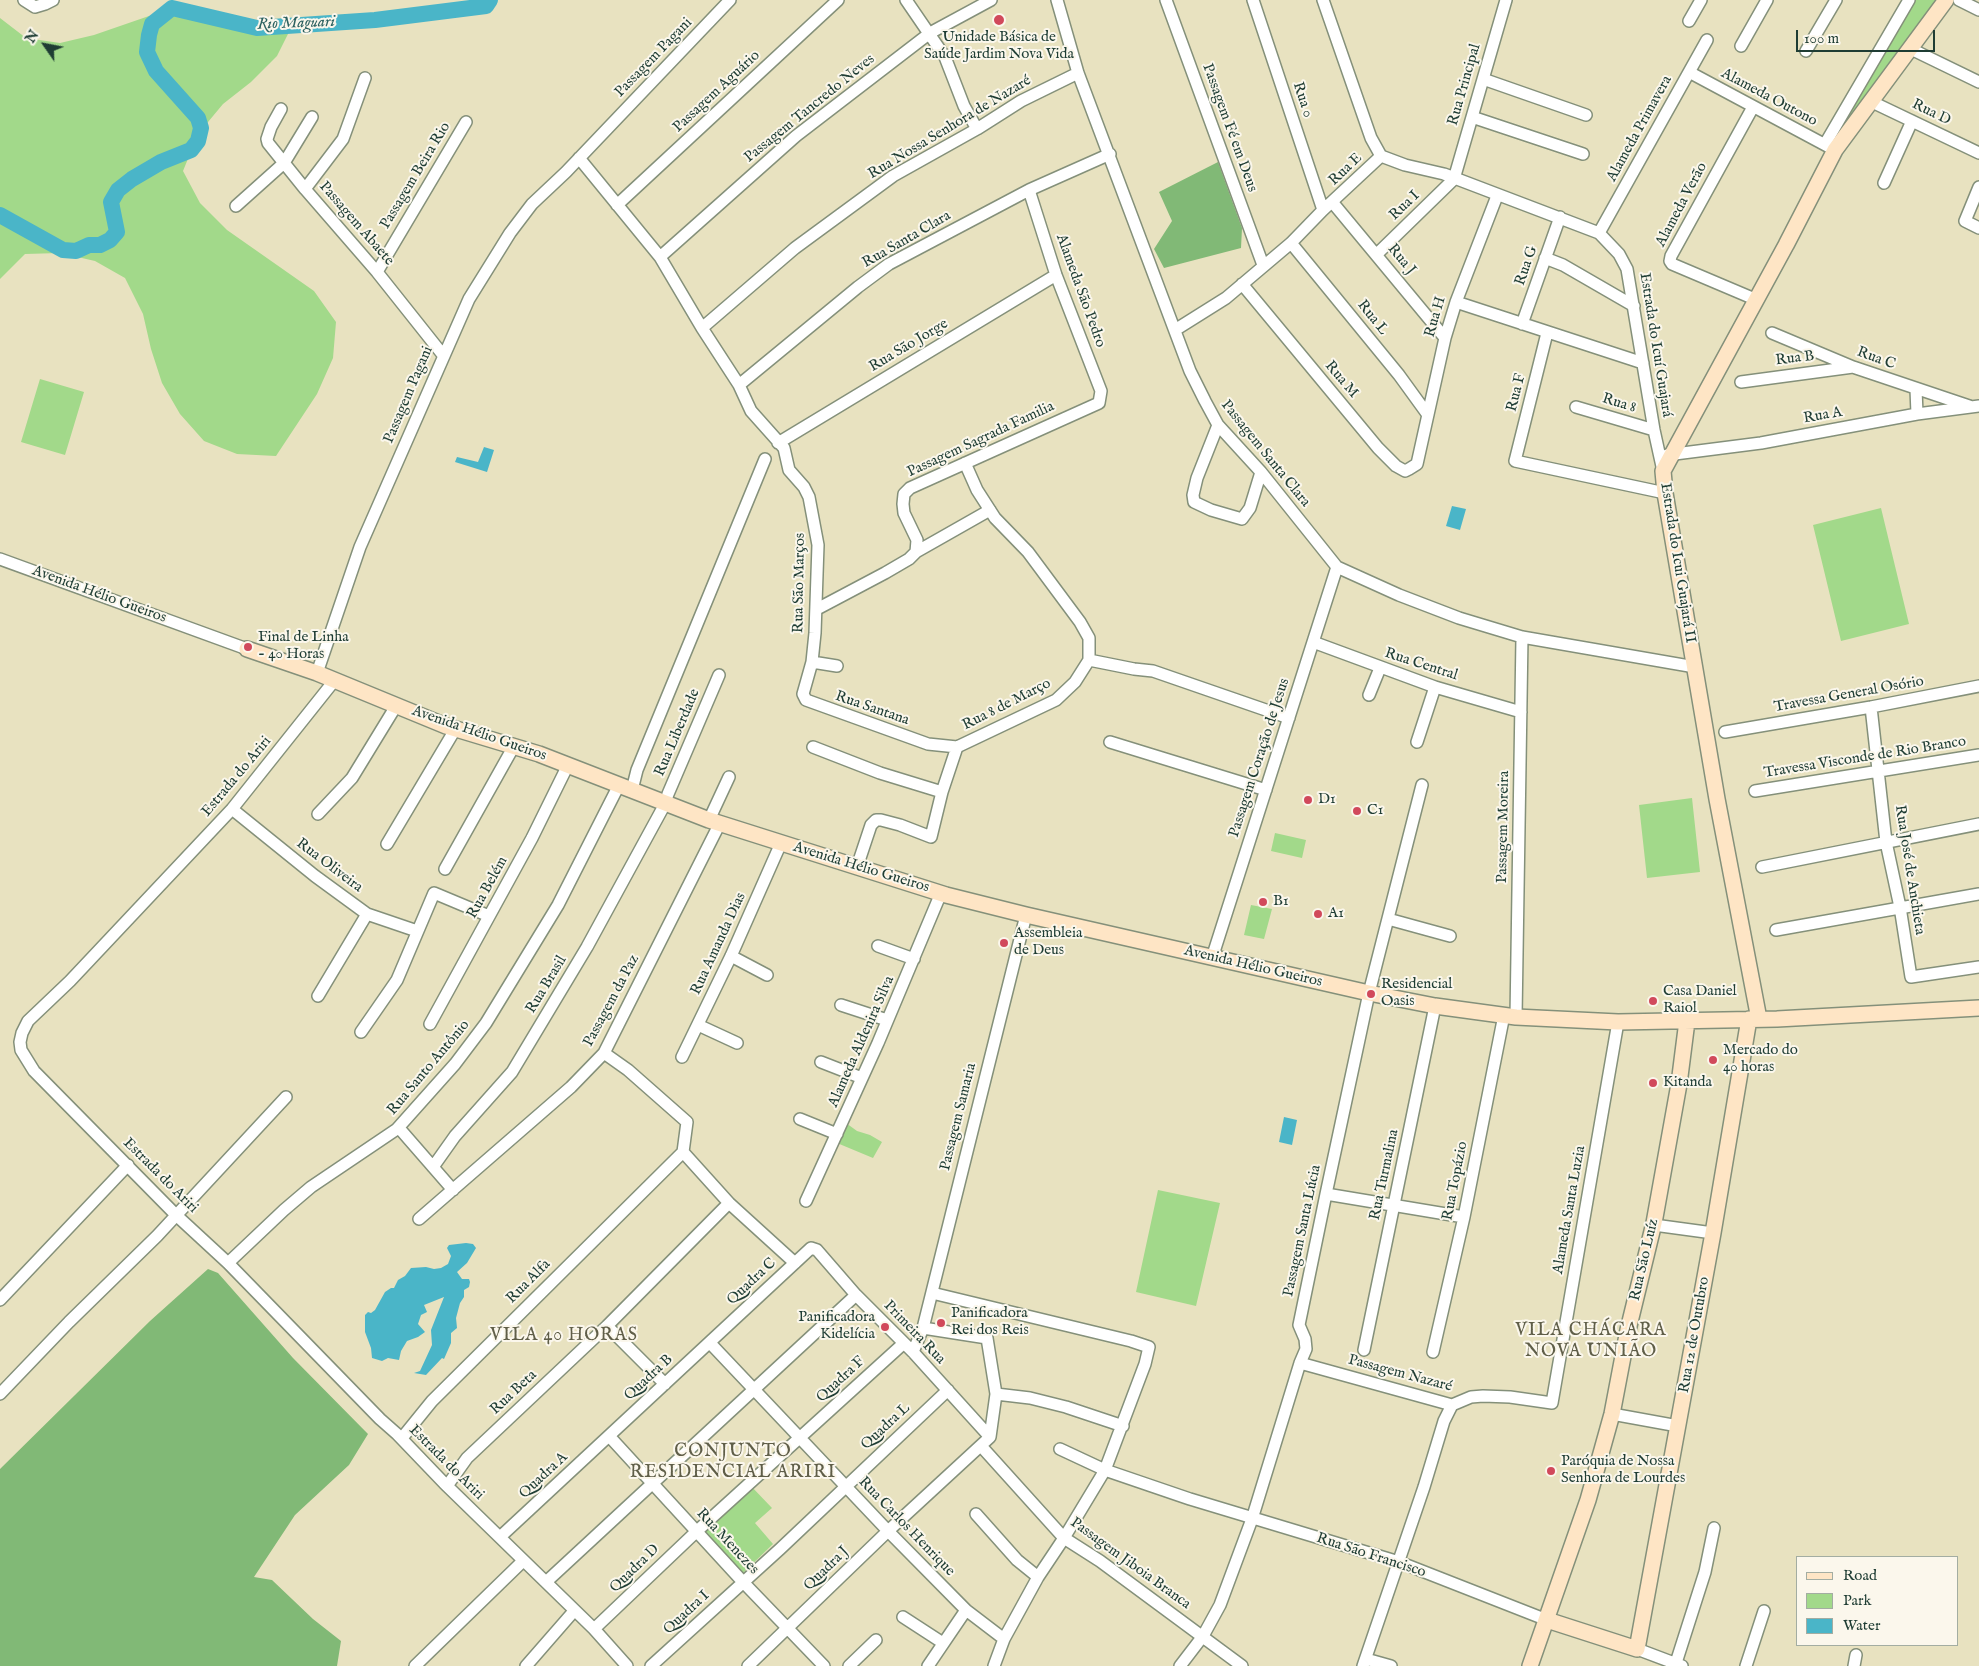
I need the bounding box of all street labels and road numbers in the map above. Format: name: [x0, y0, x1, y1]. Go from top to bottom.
street label: Passagem Pagani: [612, 14, 696, 102]
street label: Rua Principal: [1445, 42, 1485, 128]
street label: Passagem Aguário: [670, 47, 764, 137]
street label: Passagem Tancredo Neves: [741, 51, 879, 167]
street label: Passagem Fé em Deus: [1197, 61, 1261, 195]
street label: Alameda Outono: [1718, 65, 1820, 131]
street label: Rua Nossa Senhora de Nazaré: [865, 72, 1035, 184]
street label: Alameda Primavera: [1603, 73, 1677, 185]
street label: Rua 0: [1288, 80, 1316, 120]
street label: Rua D: [1909, 96, 1953, 130]
street label: Passagem Beira Rio: [377, 119, 455, 233]
street label: Rua E: [1326, 150, 1366, 190]
street label: Alameda Verão: [1652, 160, 1712, 250]
street label: Passagem Abaete: [315, 178, 397, 270]
street label: Rua I: [1386, 187, 1424, 225]
street label: Rua Santa Clara: [860, 207, 954, 273]
street label: Alameda São Pedro: [1051, 232, 1109, 350]
street label: Rua J: [1383, 241, 1419, 279]
street label: Rua G: [1512, 244, 1542, 288]
street label: Estrada do Icuí Guajará: [1635, 272, 1675, 418]
street label: Rua H: [1422, 294, 1450, 340]
street label: Rua L: [1353, 297, 1391, 339]
street label: Rua São Jorge: [866, 315, 952, 377]
street label: Passagem Pagani: [380, 344, 438, 446]
street label: Rua C: [1854, 344, 1898, 374]
street label: Rua B: [1775, 348, 1815, 370]
street label: Rua M: [1320, 358, 1362, 402]
street label: Rua F: [1504, 372, 1530, 414]
street label: Rua 8: [1600, 390, 1638, 418]
street label: Passagem Santa Clara: [1216, 397, 1314, 511]
street label: Passagem Sagrada Familia: [905, 398, 1057, 482]
street label: Rua A: [1802, 404, 1844, 428]
street label: Estrada do Icui Guajará II: [1655, 482, 1699, 644]
street label: Rua São Marços: [790, 533, 810, 633]
street label: Avenida Hélio Gueiros: [29, 562, 169, 628]
street label: Rua Central: [1382, 645, 1460, 685]
street label: Travessa General Osório: [1773, 673, 1925, 717]
street label: Rua 8 de Março: [960, 675, 1054, 735]
street label: Passagem Coração de Jesus: [1226, 676, 1294, 840]
street label: Rua Liberdade: [651, 687, 705, 779]
street label: Rua Santana: [833, 688, 911, 730]
street label: Avenida Hélio Gueiros: [409, 702, 549, 766]
street label: Estrada do Ariri: [198, 733, 276, 821]
street label: Travessa Visconde de Rio Branco: [1763, 733, 1967, 783]
street label: Passagem Moreira: [1494, 771, 1514, 883]
street label: Rua José de Anchieta: [1890, 804, 1928, 936]
street label: Rua Oliveira: [292, 835, 366, 897]
street label: Avenida Hélio Gueiros: [791, 839, 931, 897]
street label: Rua Belém: [464, 854, 512, 922]
street label: Rua Amanda Dias: [687, 890, 751, 998]
street label: Avenida Hélio Gueiros: [1182, 942, 1324, 992]
street label: Passagem da Paz: [580, 952, 644, 1050]
street label: Rua Brasil: [523, 953, 571, 1017]
street label: Alameda Aldenira Silva: [825, 974, 899, 1110]
street label: Rua Santo Antônio: [384, 1017, 474, 1119]
street label: Passagem Samaria: [937, 1061, 981, 1173]
street label: Rua Turmalina: [1367, 1128, 1403, 1222]
street label: Estrada do Ariri: [119, 1135, 201, 1217]
street label: Rua Topázio: [1440, 1140, 1472, 1222]
street label: Alameda Santa Luzia: [1550, 1145, 1590, 1275]
street label: Passagem Santa Lúcia: [1280, 1163, 1326, 1299]
street label: Rua São Luíz: [1627, 1217, 1663, 1303]
street label: Quadra C: [724, 1255, 780, 1309]
street label: Rua Alfa: [503, 1256, 555, 1308]
street label: Rua 12 de Outubro: [1676, 1276, 1714, 1394]
street label: Primeira Rua: [879, 1297, 949, 1369]
street label: Quadra B: [621, 1351, 677, 1405]
street label: Passagem Nazaré: [1346, 1351, 1454, 1397]
street label: Quadra F: [813, 1353, 869, 1407]
street label: Rua Beta: [487, 1367, 541, 1419]
street label: Quadra L: [858, 1400, 914, 1454]
street label: Estrada do Ariri: [405, 1422, 487, 1504]
street label: Quadra A: [516, 1449, 572, 1503]
street label: Rua Carlos Henrique: [854, 1474, 958, 1580]
street label: Rua Menezes: [692, 1505, 762, 1579]
street label: Passagem Jiboia Branca: [1066, 1514, 1194, 1614]
street label: Rua São Francisco: [1314, 1530, 1428, 1582]
street label: Quadra D: [607, 1541, 663, 1597]
street label: Quadra J: [801, 1543, 853, 1595]
street label: Quadra I: [660, 1587, 714, 1639]

